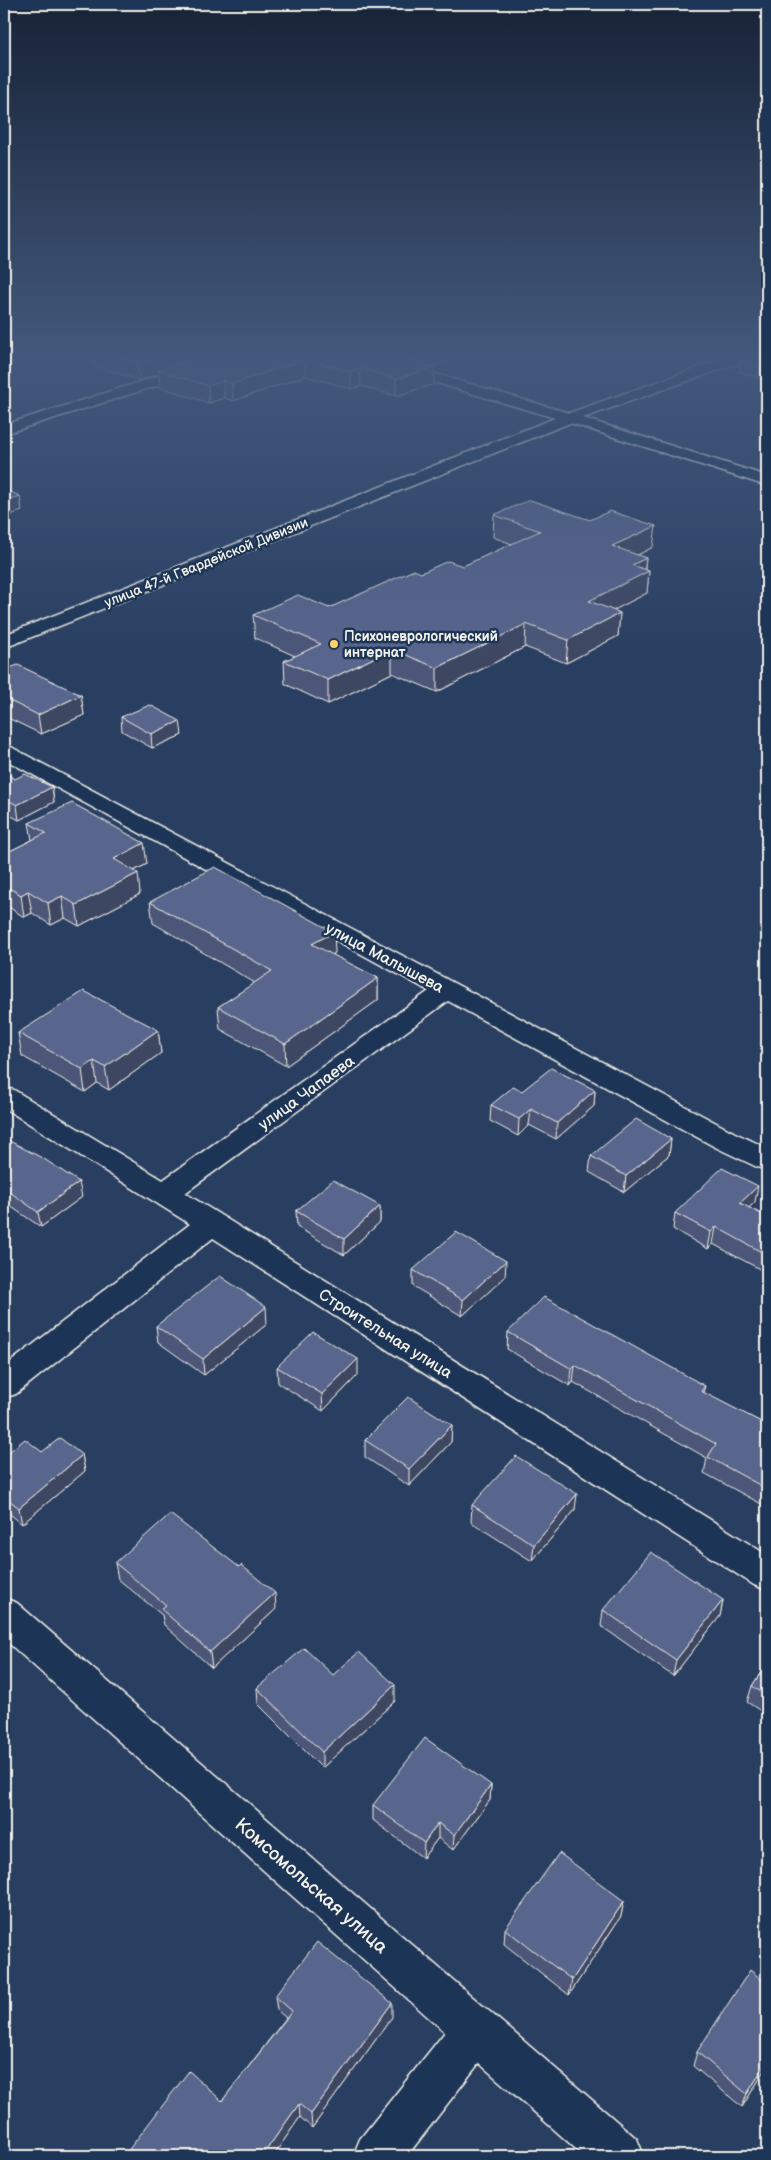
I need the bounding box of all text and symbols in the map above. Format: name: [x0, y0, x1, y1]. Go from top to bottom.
street label: улица 47-й Гвардейской Дивизии: [102, 514, 311, 611]
place label: Психоневрологический интернат: [344, 628, 498, 661]
marker: Психоневрологический интернат: [328, 638, 340, 650]
street label: улица Малышева: [322, 919, 447, 998]
street label: улица Чапаева: [255, 1052, 359, 1134]
street label: Строительная улица: [315, 1285, 456, 1383]
street label: Комсомольская улица: [230, 1813, 392, 1959]

